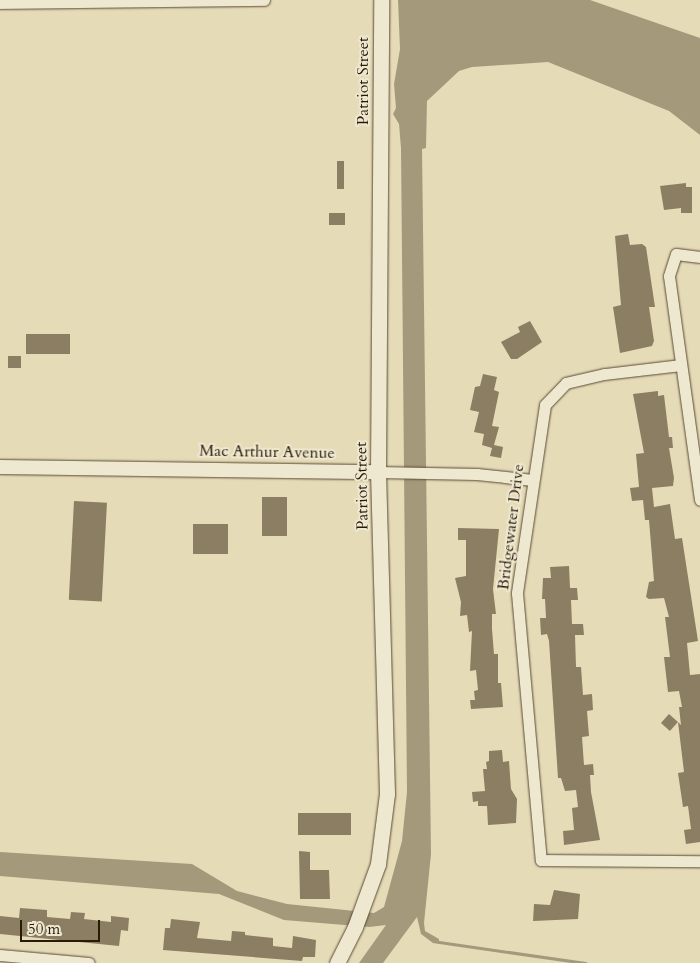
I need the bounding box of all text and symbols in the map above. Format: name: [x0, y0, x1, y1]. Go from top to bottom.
street label: Patriot Street: [353, 37, 373, 125]
street label: Mac Arthur Avenue: [199, 441, 335, 463]
street label: Patriot Street: [352, 442, 372, 530]
street label: Bridgewater Drive: [494, 463, 528, 591]
scale bar: [22, 910, 102, 942]
text: 50 m: [28, 919, 60, 939]

